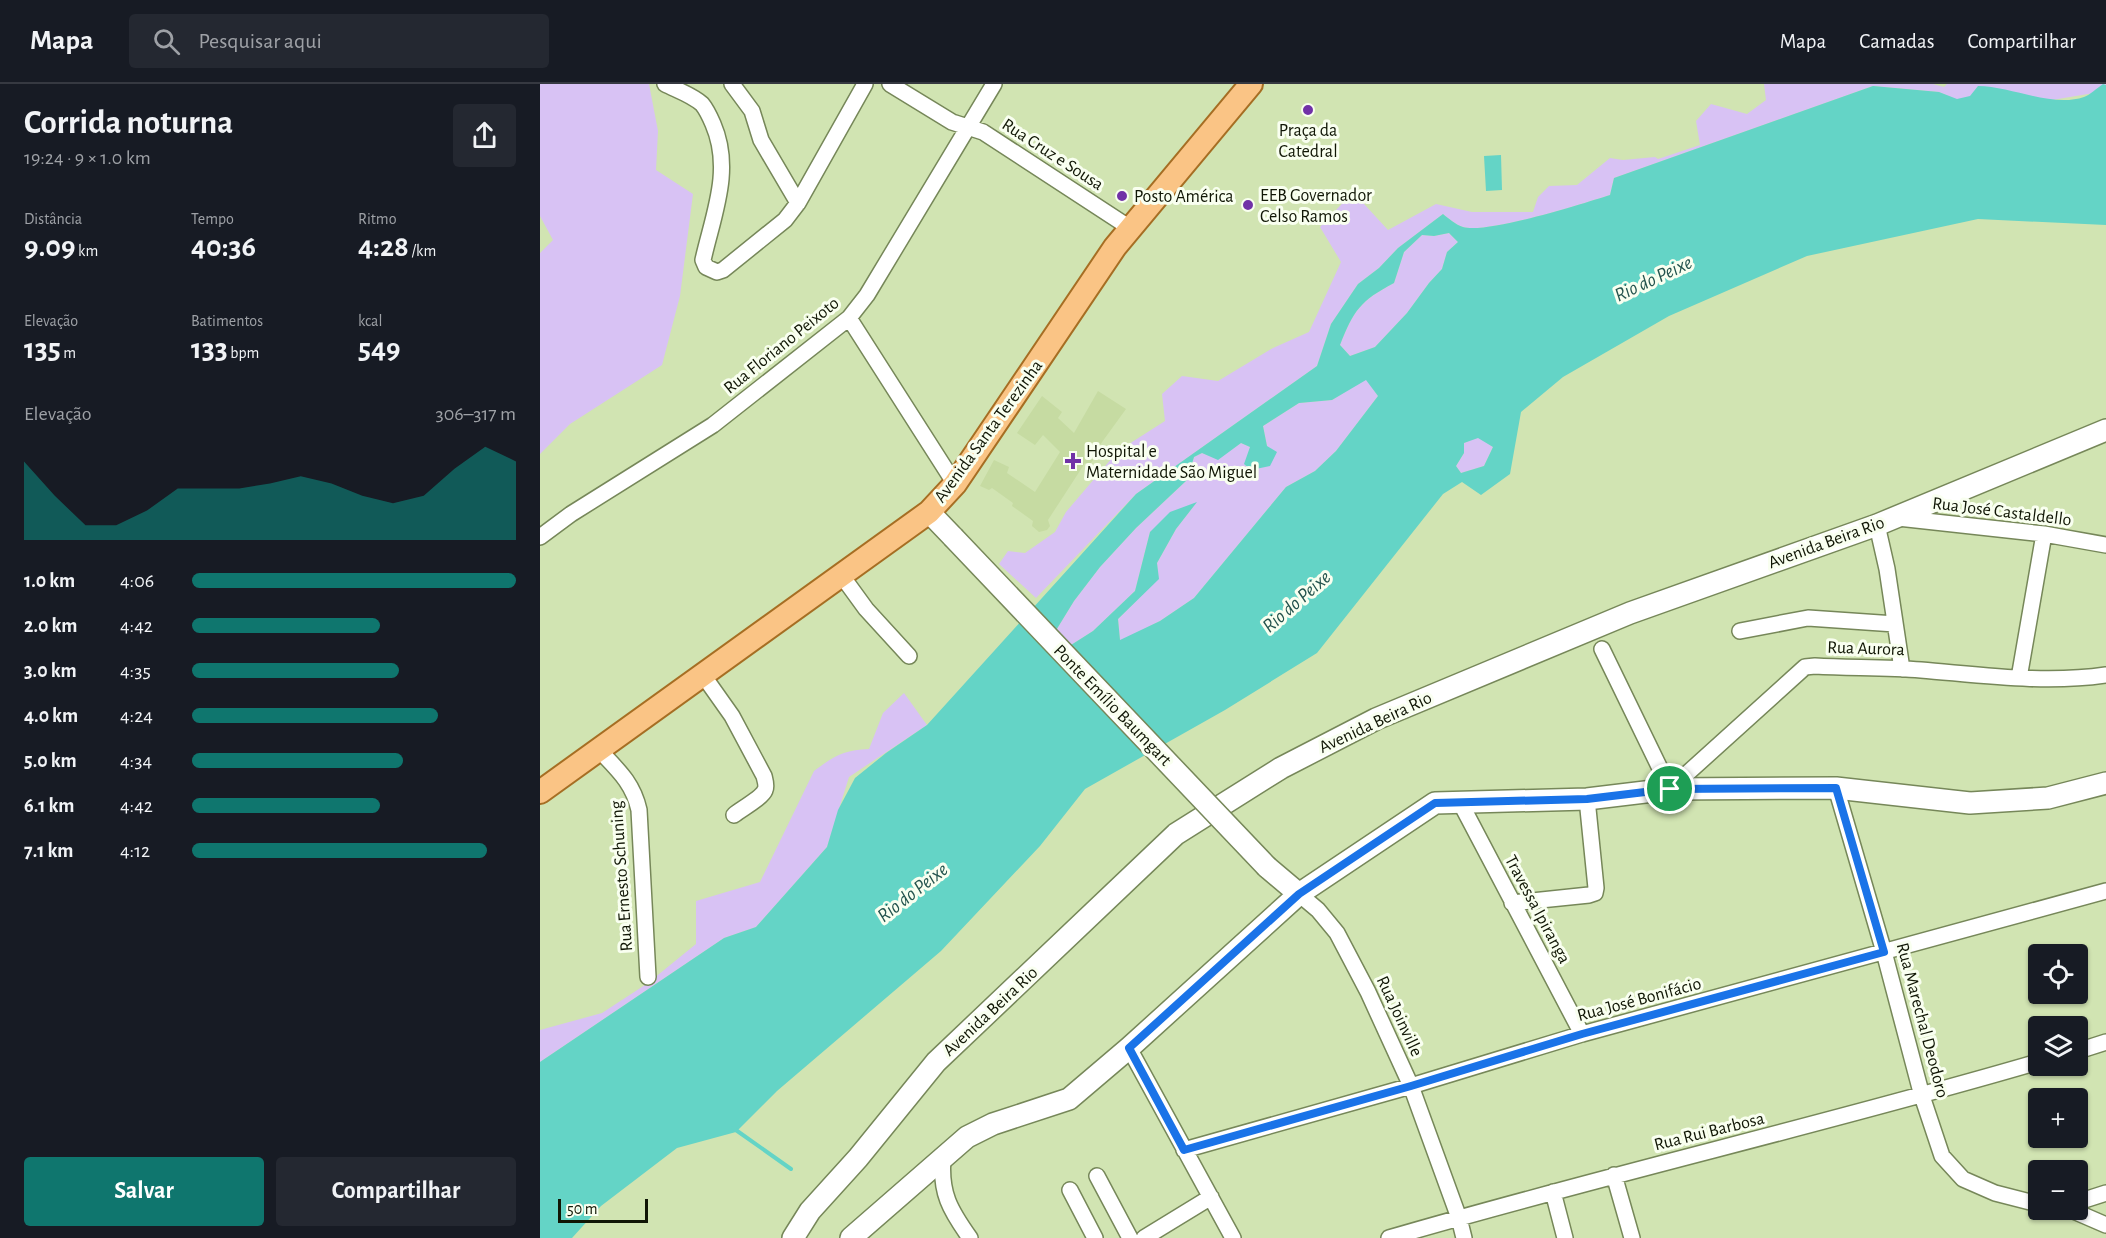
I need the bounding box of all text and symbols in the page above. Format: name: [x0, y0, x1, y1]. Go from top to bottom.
search box: [129, 14, 549, 68]
icon: search: [150, 25, 183, 58]
text: Mapa: [30, 27, 93, 55]
text: Pesquisar aqui: [198, 30, 322, 52]
text: Mapa: [1780, 31, 1826, 52]
text: Camadas: [1859, 31, 1934, 52]
text: Compartilhar: [1967, 31, 2076, 52]
marker: Praça da Catedral: [1301, 103, 1315, 117]
button: share: [453, 104, 516, 167]
text: Corrida noturna: [24, 107, 233, 140]
street label: Rua Cruz e Sousa: [999, 115, 1106, 194]
place label: Praça da Catedral: [1278, 122, 1338, 161]
text: 19:24 · 9 × 1.0 km: [24, 148, 151, 168]
place label: EEB Governador Celso Ramos: [1260, 187, 1372, 226]
place label: Posto América: [1134, 188, 1234, 206]
marker: Posto América: [1115, 189, 1129, 203]
marker: EEB Governador Celso Ramos: [1241, 198, 1255, 212]
text: Distância: [24, 211, 82, 227]
text: Tempo: [191, 211, 234, 227]
text: Ritmo: [358, 211, 397, 227]
text: 9.09: [24, 232, 75, 262]
text: 40:36: [191, 232, 256, 262]
text: 4:28: [358, 232, 409, 262]
text: km: [75, 243, 98, 259]
text: /km: [409, 243, 436, 259]
water label: Rio do Peixe: [1611, 252, 1696, 306]
street label: Rua Floriano Peixoto: [721, 294, 843, 398]
text: Elevação: [24, 313, 78, 329]
text: Batimentos: [191, 313, 263, 329]
text: kcal: [358, 313, 382, 329]
text: 135: [24, 334, 61, 364]
text: 133: [191, 334, 228, 364]
text: 549: [358, 334, 401, 364]
text: m: [61, 345, 76, 361]
text: bpm: [228, 345, 259, 361]
street label: Avenida Santa Terezinha: [931, 357, 1046, 506]
text: Elevação: [24, 404, 92, 424]
text: 306–317 m: [436, 404, 516, 424]
place label: Hospital e Maternidade São Miguel: [1086, 443, 1257, 482]
marker: Hospital e Maternidade São Miguel: [1064, 452, 1082, 470]
street label: Rua José Castaldello: [1931, 495, 2073, 529]
street label: Avenida Beira Rio: [1766, 514, 1887, 572]
water label: Rio do Peixe: [1259, 567, 1335, 637]
text: 1.0 km: [24, 571, 75, 591]
text: 4:06: [120, 571, 154, 591]
text: 2.0 km: [24, 616, 77, 636]
text: 4:42: [120, 616, 153, 636]
street label: Rua Aurora: [1827, 639, 1905, 659]
street label: Ponte Emílio Baumgart: [1050, 642, 1175, 770]
text: 3.0 km: [24, 661, 77, 681]
text: 4:35: [120, 661, 151, 681]
street label: Avenida Beira Rio: [1316, 689, 1435, 757]
text: 4.0 km: [24, 706, 78, 726]
text: 4:24: [120, 706, 153, 726]
text: 5.0 km: [24, 751, 77, 771]
text: 4:34: [120, 751, 152, 771]
pin: [1644, 763, 1695, 814]
icon: arrive: [1653, 772, 1686, 805]
text: 6.1 km: [24, 796, 75, 816]
text: 4:42: [120, 796, 153, 816]
street label: Rua Ernesto Schuning: [608, 800, 636, 952]
text: 7.1 km: [24, 841, 73, 861]
text: 4:12: [120, 841, 150, 861]
street label: Travessa Ipiranga: [1501, 852, 1573, 967]
water label: Rio do Peixe: [874, 859, 952, 926]
street label: Rua Marechal Deodoro: [1893, 941, 1951, 1100]
map controls: [2028, 944, 2088, 1220]
button: locate: [2028, 944, 2088, 1004]
street label: Avenida Beira Rio: [940, 963, 1042, 1060]
street label: Rua Joinville: [1373, 973, 1426, 1059]
street label: Rua José Bonifácio: [1575, 975, 1703, 1025]
button: layers: [2028, 1016, 2088, 1076]
button: +: [2028, 1088, 2088, 1148]
street label: Rua Rui Barbosa: [1652, 1110, 1766, 1154]
button: Salvar: [24, 1157, 264, 1226]
button: Compartilhar: [276, 1157, 516, 1226]
button: −: [2028, 1160, 2088, 1220]
scale bar: [558, 1196, 648, 1224]
text: 50 m: [567, 1201, 598, 1217]

